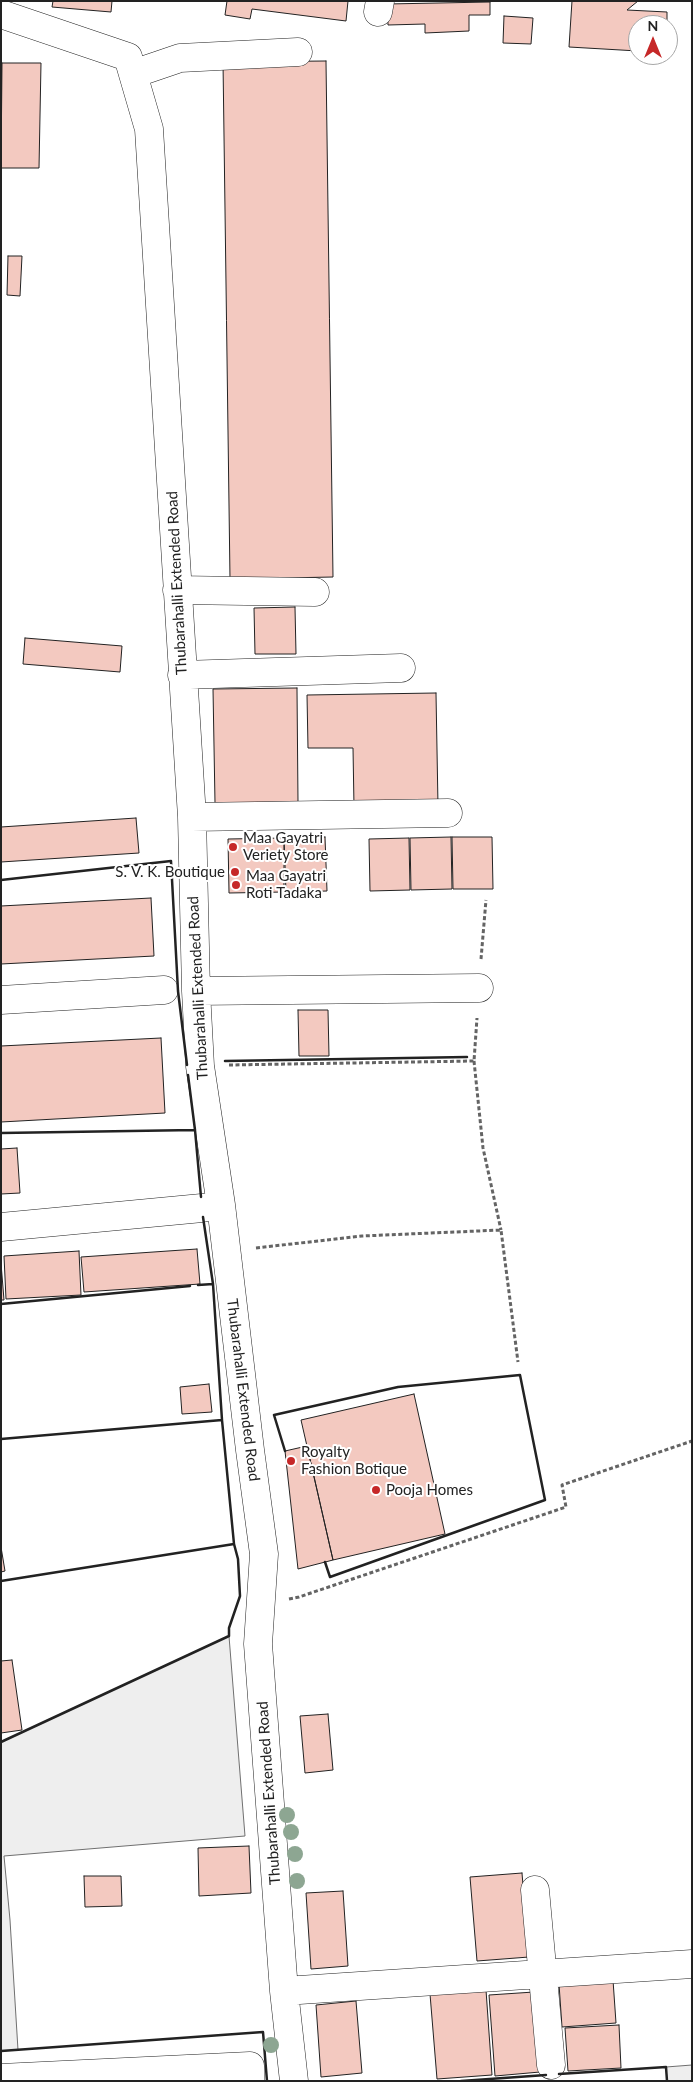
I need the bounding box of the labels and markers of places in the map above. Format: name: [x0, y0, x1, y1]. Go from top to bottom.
place label: Maa Gayatri Veriety Store: [243, 829, 329, 864]
marker: Maa Gayatri Veriety Store: [227, 841, 239, 853]
place label: S. V. K. Boutique: [115, 863, 225, 881]
marker: S. V. K. Boutique: [229, 866, 241, 878]
place label: Maa Gayatri Roti Tadaka: [246, 867, 326, 902]
marker: Maa Gayatri Roti Tadaka: [230, 879, 242, 891]
place label: Royalty Fashion Botique: [301, 1443, 407, 1478]
marker: Royalty Fashion Botique: [285, 1455, 297, 1467]
place label: Pooja Homes: [386, 1481, 473, 1499]
marker: Pooja Homes: [370, 1484, 382, 1496]

